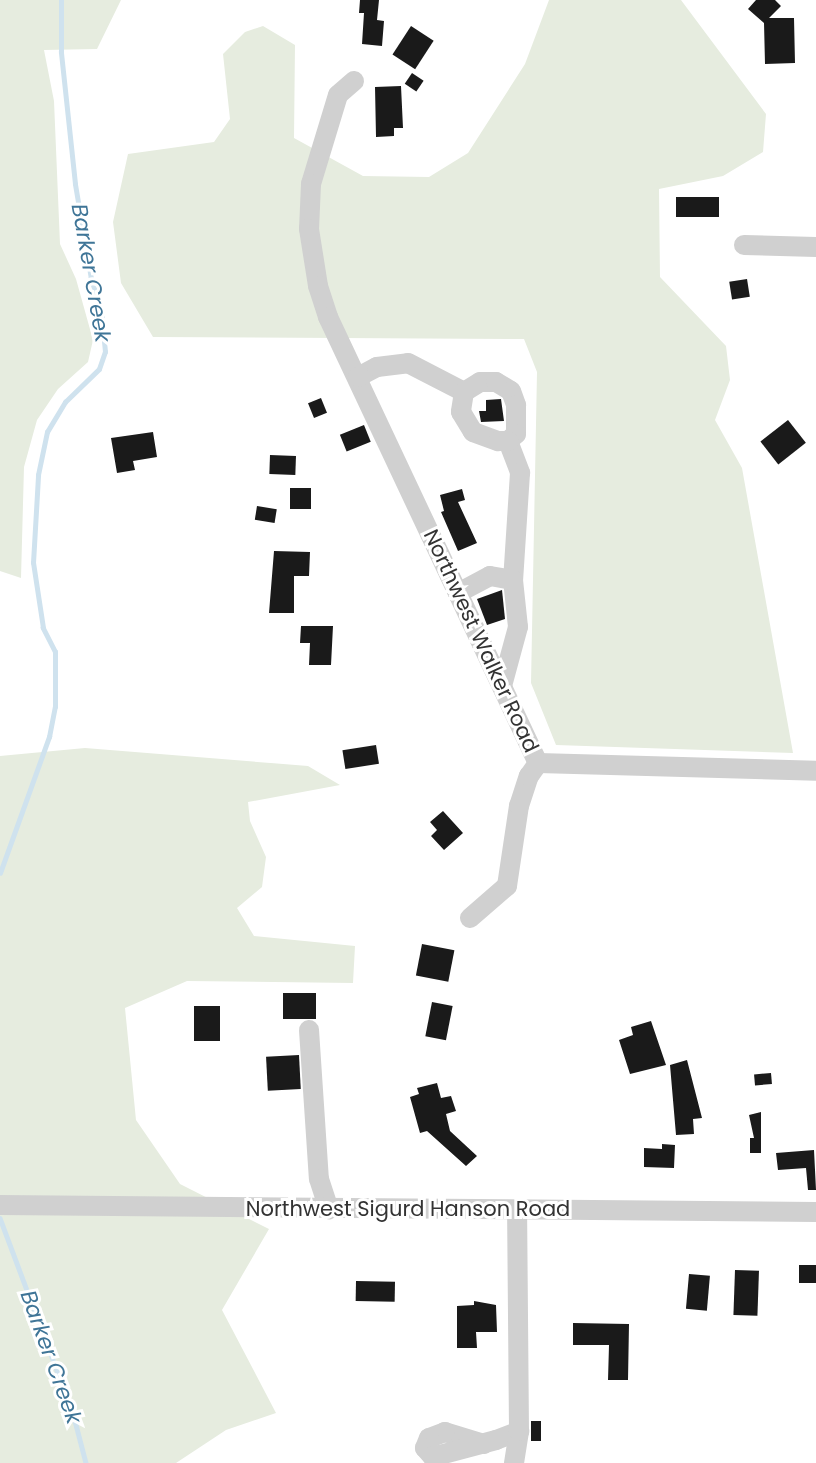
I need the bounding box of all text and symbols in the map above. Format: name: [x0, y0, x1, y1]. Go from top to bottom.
water label: Barker Creek: [66, 202, 116, 344]
street label: Northwest Walker Road: [418, 525, 544, 757]
street label: Northwest Sigurd Hanson Road: [246, 1196, 570, 1222]
water label: Barker Creek: [15, 1287, 87, 1427]

